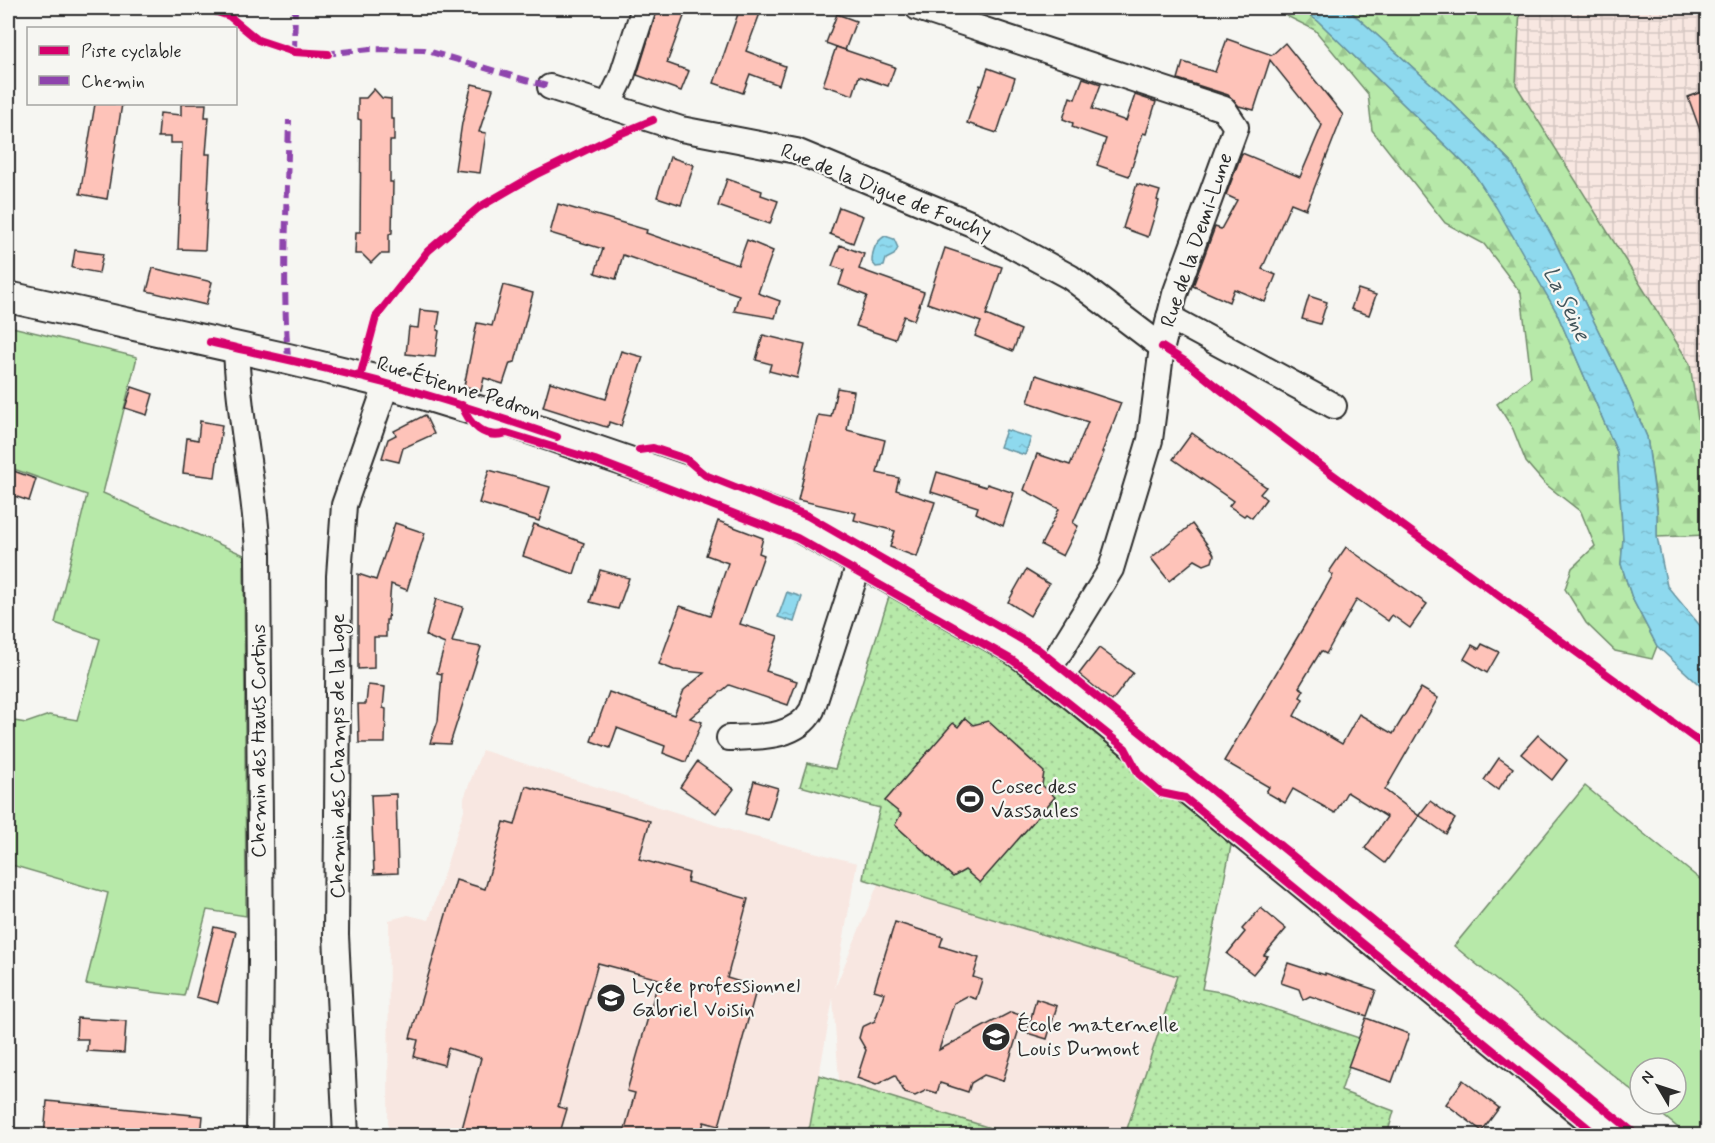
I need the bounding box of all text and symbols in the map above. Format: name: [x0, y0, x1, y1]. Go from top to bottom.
legend: [27, 27, 237, 105]
text: Piste cyclable: [81, 40, 182, 64]
text: Chemin: [81, 70, 145, 94]
street label: Rue de la Digue de Fouchy: [776, 137, 996, 247]
street label: Rue de la Demi-Lune: [1154, 149, 1240, 331]
water label: La Seine: [1536, 262, 1596, 347]
street label: Rue Étienne Pedron: [373, 350, 545, 426]
street label: Chemin des Champs de la Loge: [324, 613, 353, 899]
street label: Chemin des Hauts Cortins: [245, 624, 273, 858]
place label: Cosec des Vassaules: [991, 773, 1079, 825]
sports icon: Cosec des Vassaules: [954, 783, 986, 815]
place label: Lycée professionnel Gabriel Voisin: [632, 972, 800, 1024]
school or university icon: Lycée professionnel Gabriel Voisin: [595, 982, 627, 1014]
place label: École maternelle Louis Dumont: [1017, 1011, 1179, 1063]
school or university icon: École maternelle Louis Dumont: [980, 1021, 1012, 1053]
north arrow: [1628, 1056, 1688, 1116]
text: N: [1636, 1067, 1659, 1088]

